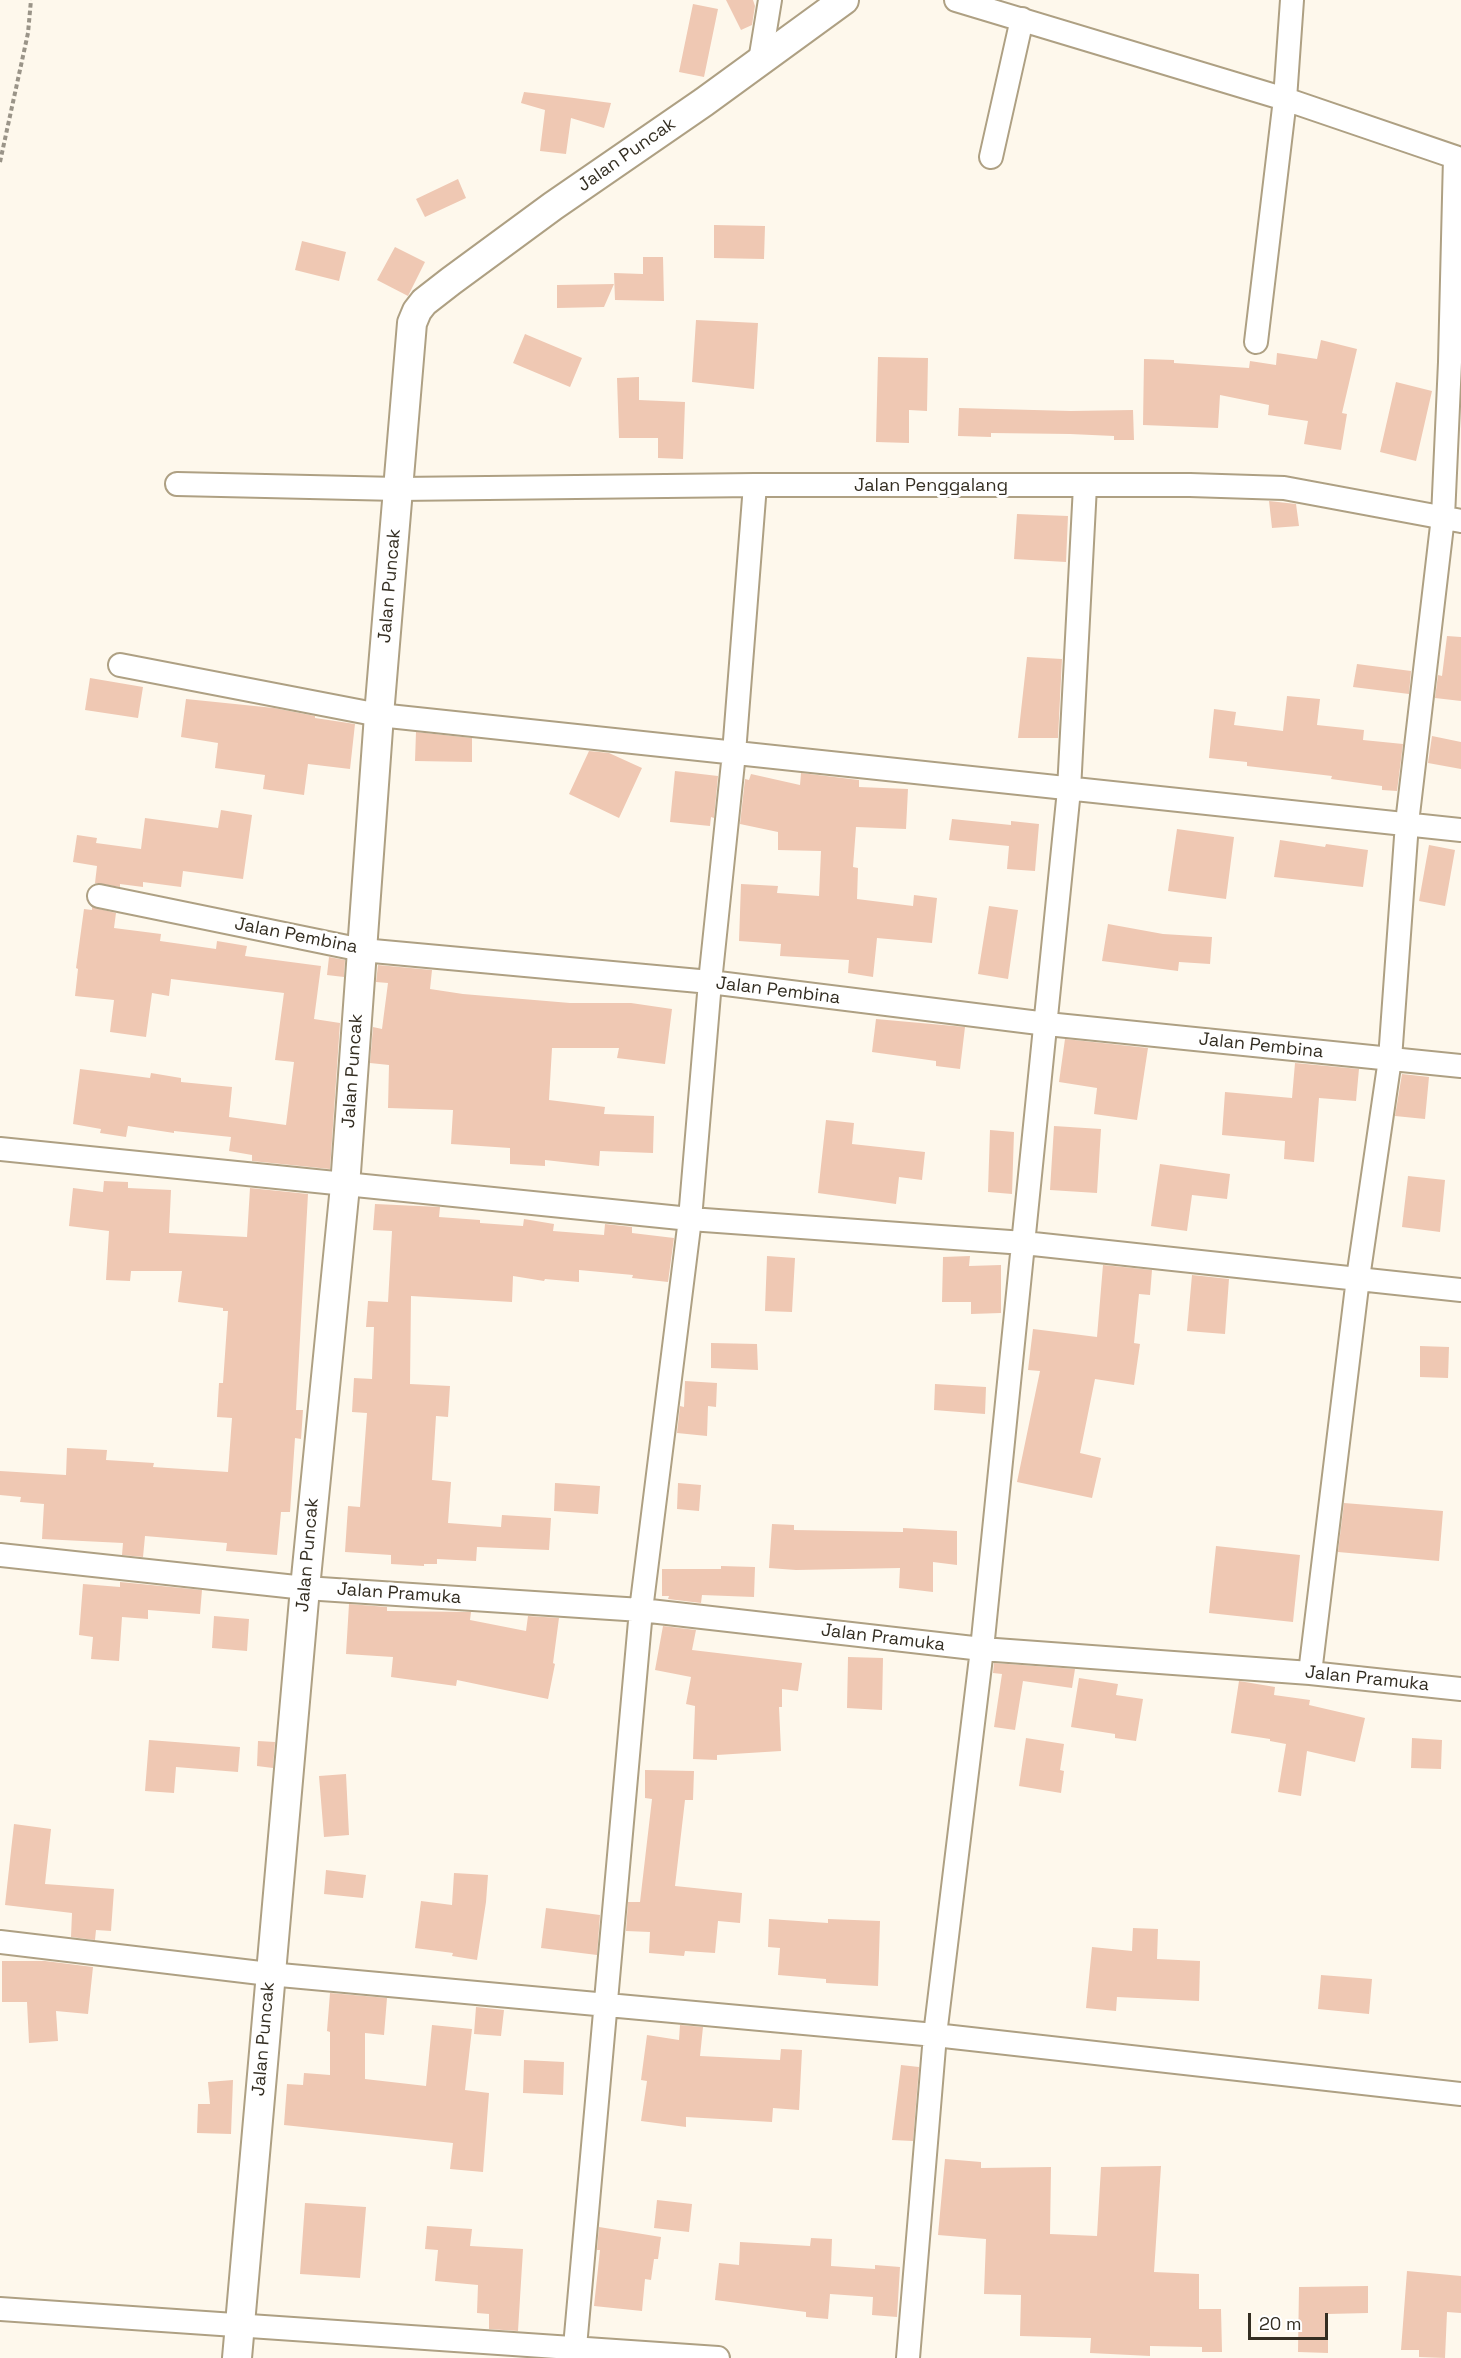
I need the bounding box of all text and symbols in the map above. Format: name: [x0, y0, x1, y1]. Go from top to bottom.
street label: Jalan Puncak: [574, 113, 680, 197]
street label: Jalan Penggalang: [854, 475, 1008, 497]
street label: Jalan Puncak: [374, 528, 406, 644]
street label: Jalan Pembina: [233, 913, 359, 959]
street label: Jalan Pembina: [715, 973, 841, 1009]
street label: Jalan Puncak: [338, 1013, 368, 1129]
street label: Jalan Pembina: [1198, 1029, 1324, 1063]
street label: Jalan Puncak: [292, 1497, 324, 1613]
street label: Jalan Pramuka: [336, 1579, 462, 1609]
street label: Jalan Pramuka: [820, 1620, 946, 1656]
street label: Jalan Pramuka: [1304, 1662, 1430, 1696]
street label: Jalan Puncak: [248, 1981, 280, 2097]
scale bar: [1251, 2301, 1330, 2339]
text: 20 m: [1259, 2312, 1302, 2335]

